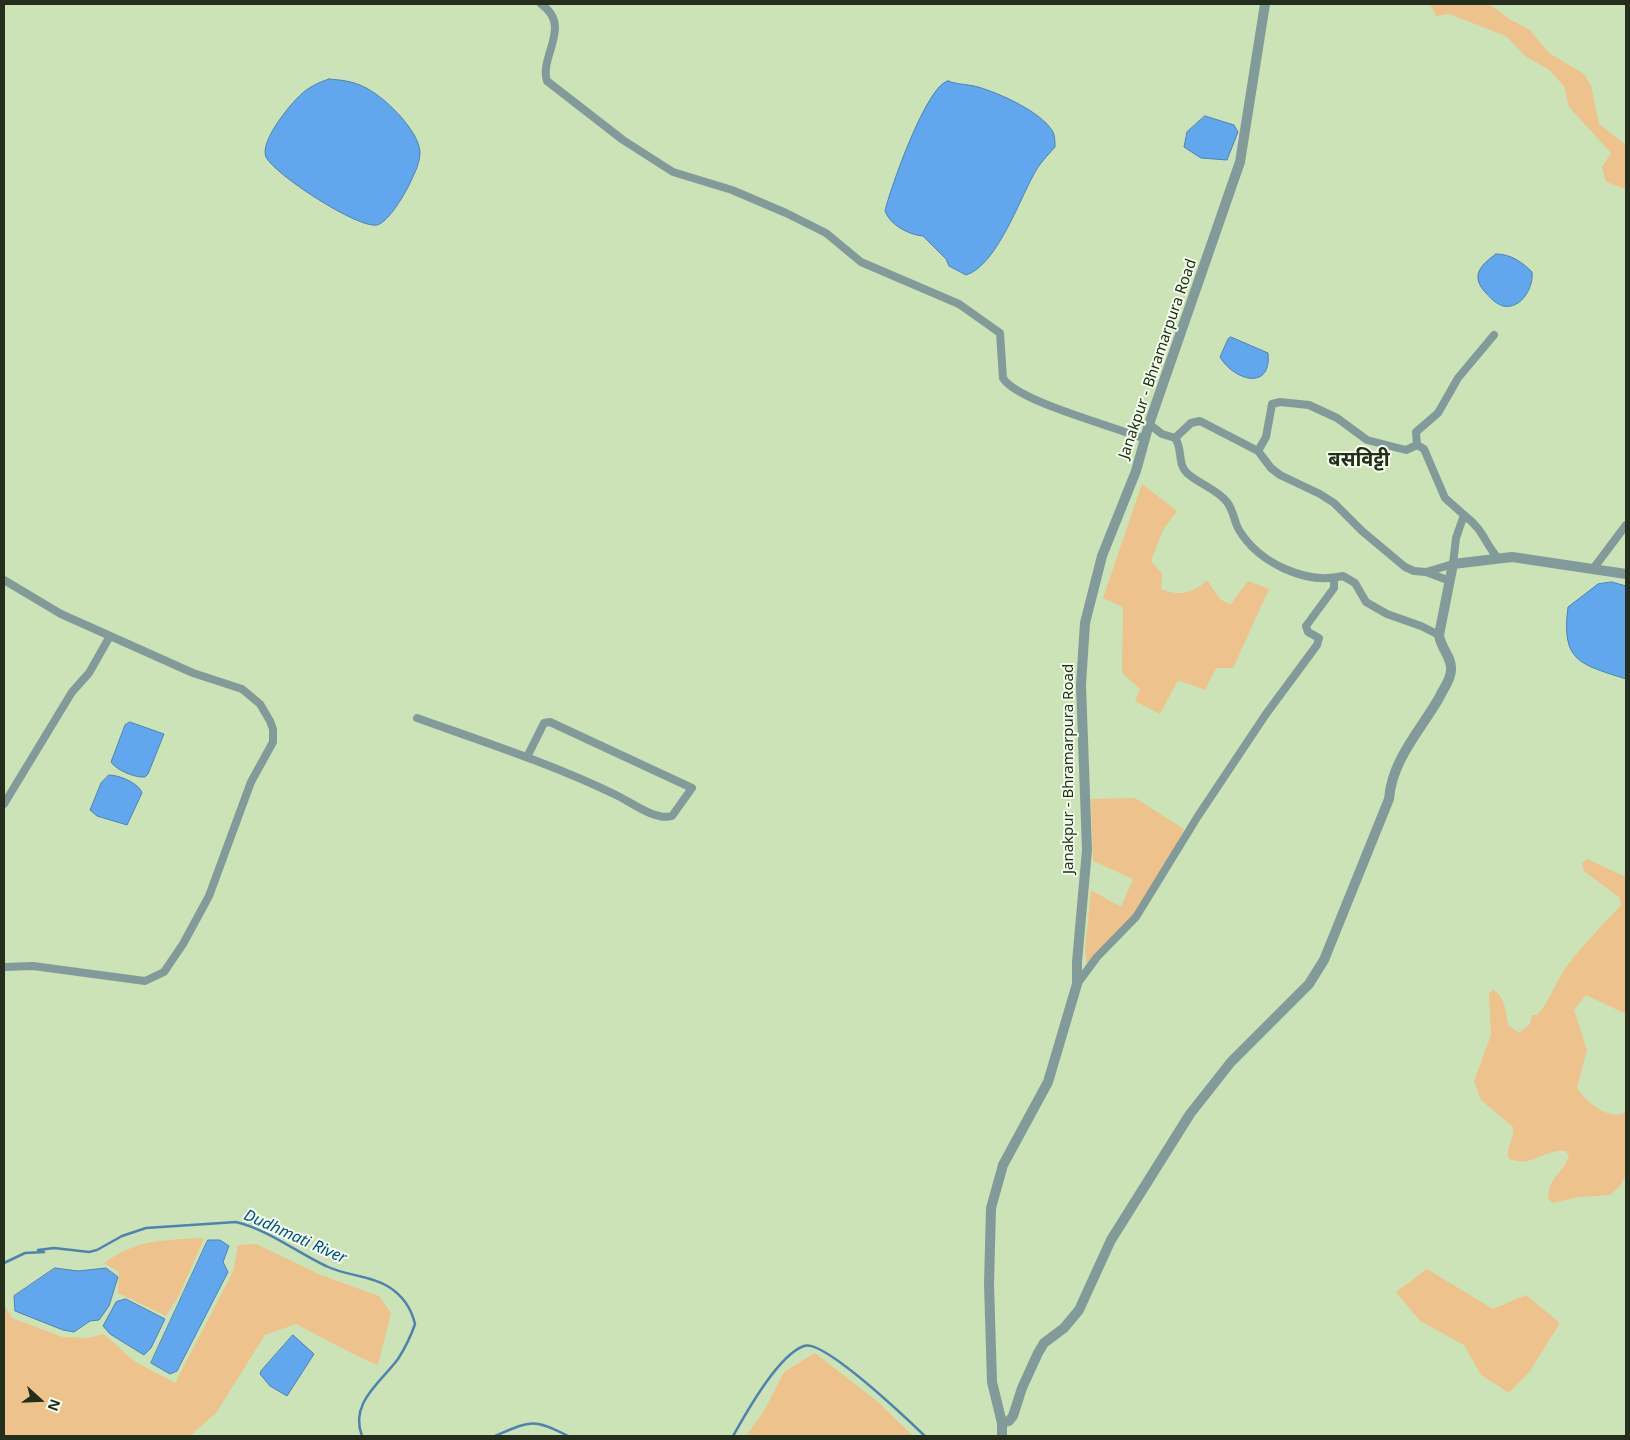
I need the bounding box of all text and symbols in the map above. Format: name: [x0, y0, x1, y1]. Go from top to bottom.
street label: Janakpur - Bhramarpura Road: [1115, 257, 1201, 461]
district label: बसविट्टी: [1328, 448, 1390, 472]
street label: Janakpur - Bhramarpura Road: [1060, 664, 1078, 874]
water label: Dudhmati River: [241, 1206, 349, 1268]
north arrow: [15, 1375, 65, 1425]
text: N: [44, 1397, 65, 1414]

